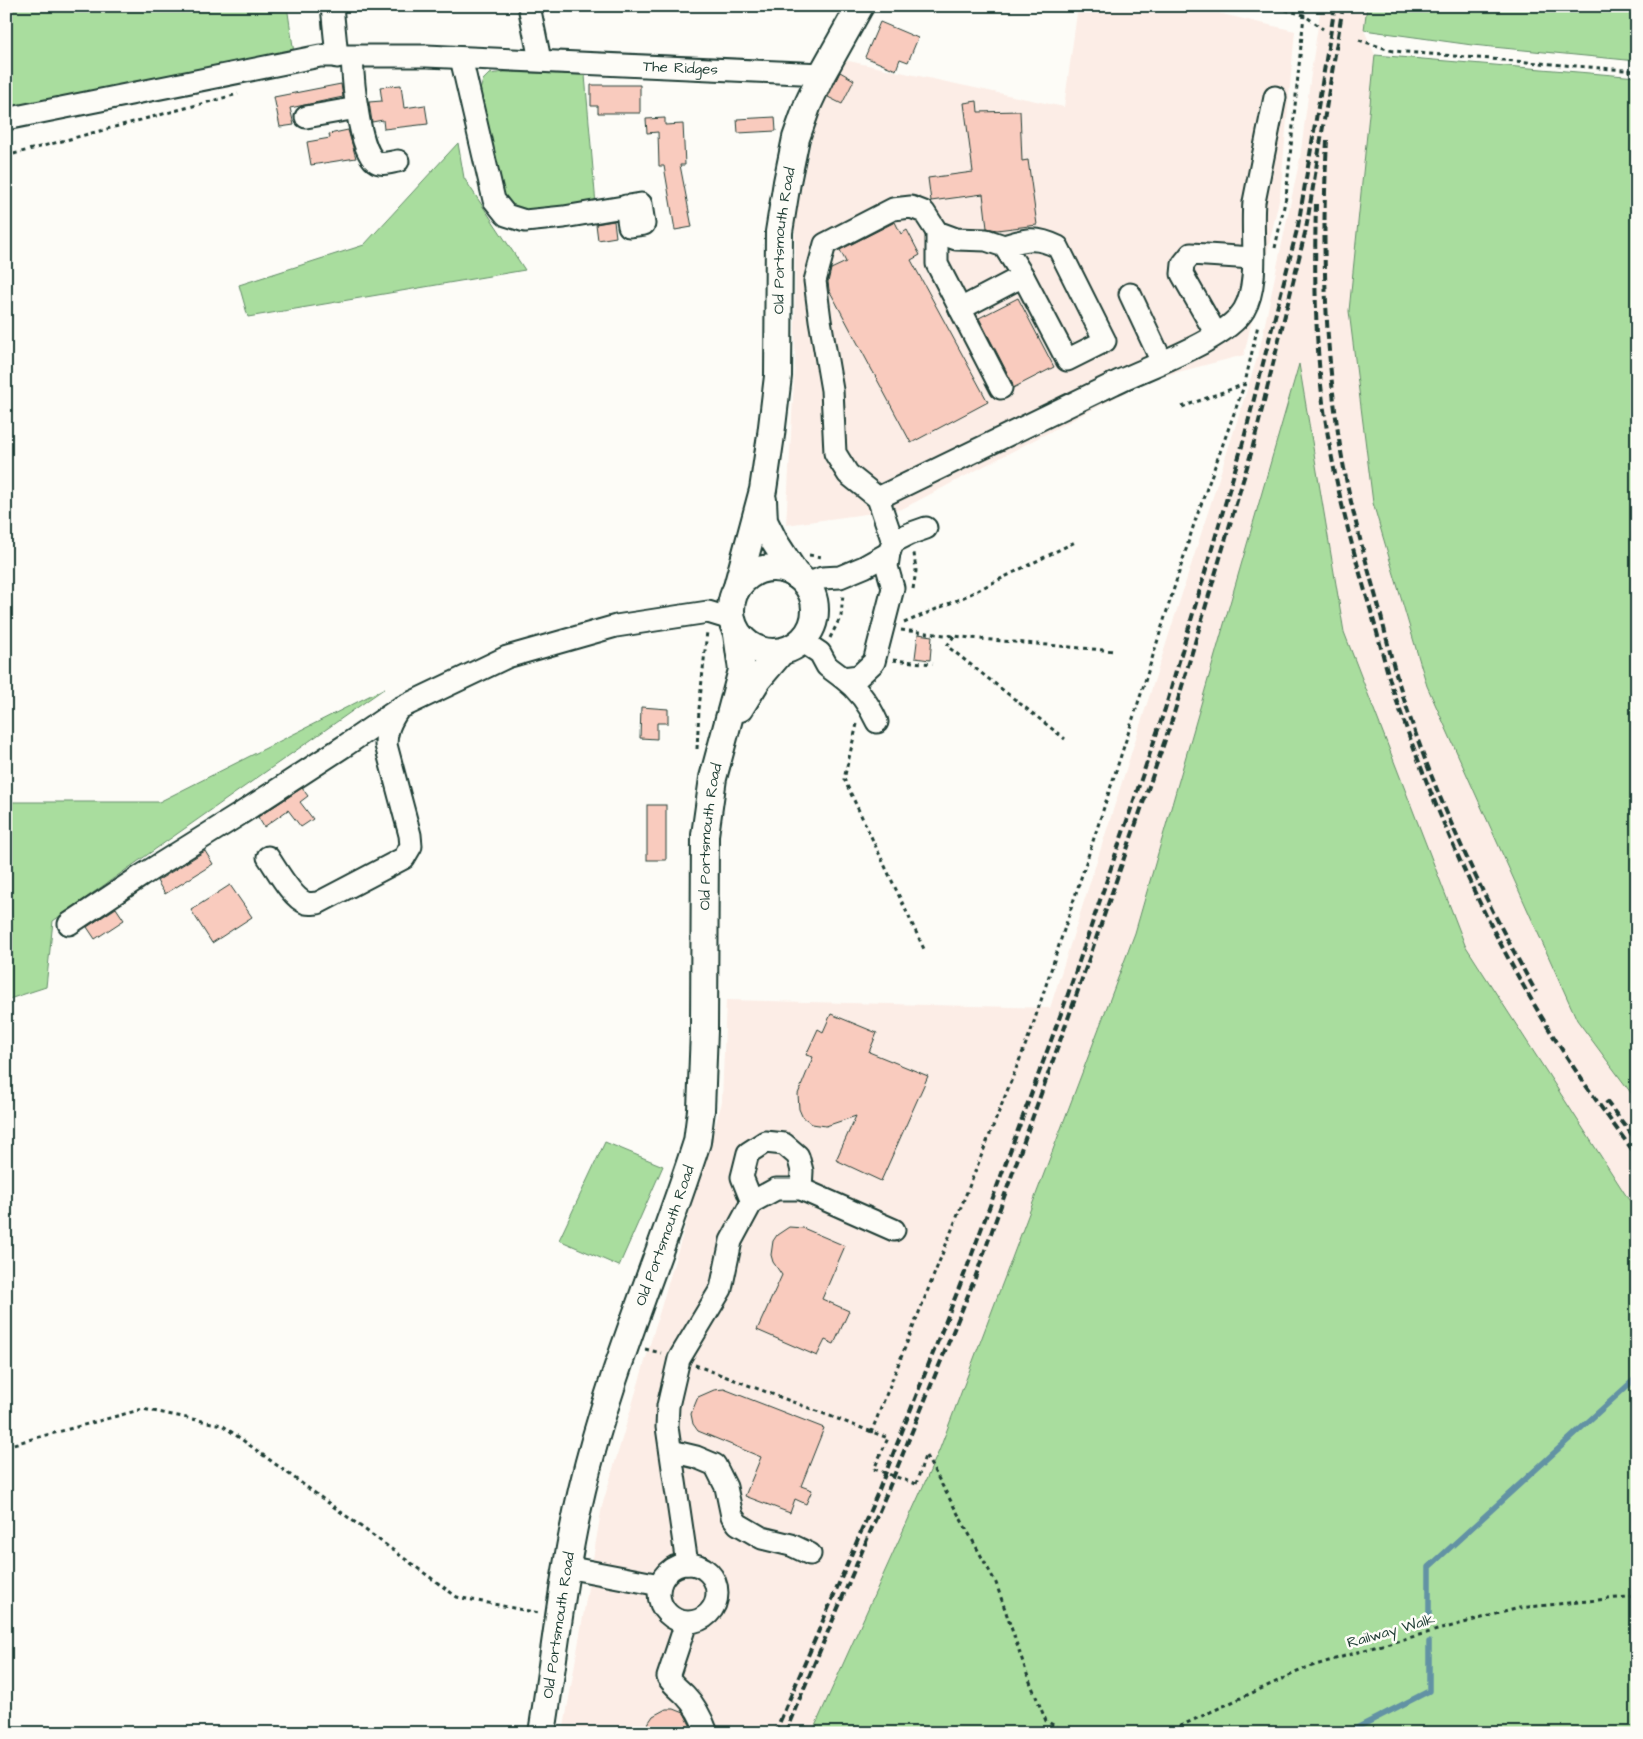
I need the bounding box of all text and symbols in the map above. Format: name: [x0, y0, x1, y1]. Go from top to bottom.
street label: The Ridges: [643, 55, 719, 80]
street label: Old Portsmouth Road: [768, 165, 800, 314]
street label: Old Portsmouth Road: [694, 761, 727, 910]
street label: Old Portsmouth Road: [630, 1162, 699, 1309]
street label: Old Portsmouth Road: [537, 1550, 580, 1700]
street label: Railway Walk: [1345, 1608, 1438, 1654]

